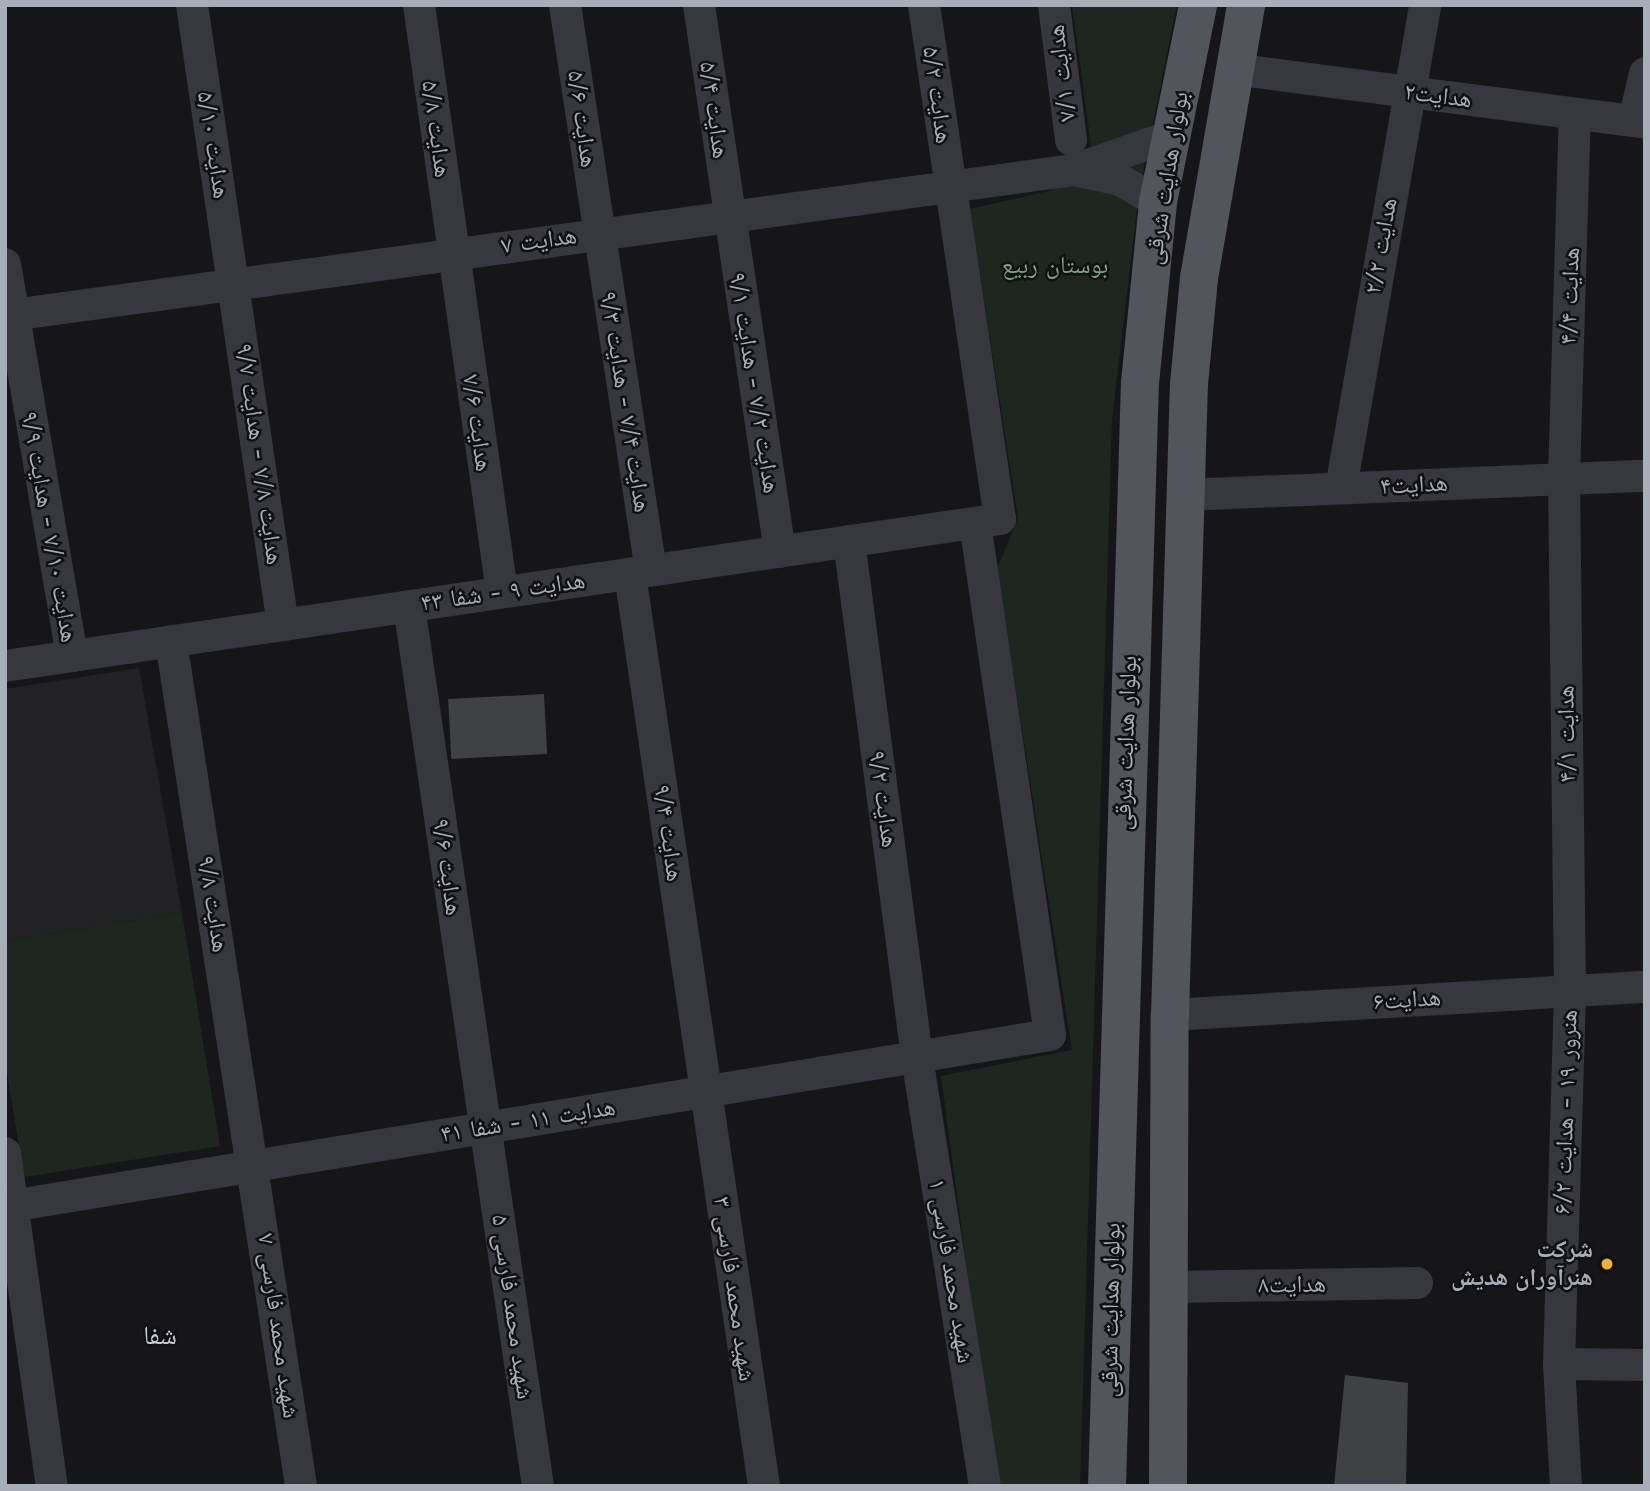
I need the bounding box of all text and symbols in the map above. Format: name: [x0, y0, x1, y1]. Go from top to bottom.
street label: هدایت ۷/۱: [1042, 23, 1082, 123]
street label: هدایت ۵/۲: [916, 45, 958, 145]
street label: هدایت ۵/۴: [693, 60, 735, 160]
street label: هدایت ۵/۶: [561, 69, 603, 169]
street label: هدایت۲: [1403, 78, 1473, 114]
street label: هدایت ۵/۸: [415, 79, 457, 179]
street label: هدایت ۵/۱۰: [190, 89, 236, 201]
street label: بولوار هدایت شرقی: [1139, 89, 1195, 267]
street label: هدایت ۲/۲: [1358, 196, 1404, 296]
street label: هدایت ۷: [499, 221, 579, 261]
street label: هدایت ۴/۴: [1554, 247, 1586, 345]
park label: بوستان ربیع: [1002, 252, 1108, 280]
street label: هدایت ۷/۲ - هدایت ۹/۱: [722, 270, 786, 496]
street label: هدایت ۷/۴ - هدایت ۹/۳: [593, 289, 657, 515]
street label: هدایت ۷/۸ - هدایت ۹/۷: [229, 341, 289, 567]
street label: هدایت ۷/۶: [456, 373, 498, 473]
street label: هدایت ۷/۱۰ - هدایت ۹/۹: [14, 409, 84, 645]
street label: هدایت۴: [1379, 469, 1449, 501]
street label: هدایت ۹ - شفا ۴۳: [419, 566, 587, 618]
street label: بولوار هدایت شرقی: [1109, 655, 1143, 831]
street label: هدایت ۴/۱: [1552, 685, 1582, 783]
street label: هدایت ۹/۲: [862, 749, 904, 849]
street label: هدایت ۹/۴: [647, 783, 689, 883]
street label: هدایت ۹/۶: [426, 817, 468, 917]
street label: هدایت ۹/۸: [191, 854, 235, 954]
street label: هدایت۶: [1372, 983, 1442, 1017]
street label: هنرور ۱۹ - هدایت ۶/۲: [1548, 1009, 1584, 1215]
street label: هدایت ۱۱ - شفا ۴۱: [439, 1093, 617, 1149]
street label: شهید محمد فارسی ۱: [922, 1177, 980, 1365]
street label: شهید محمد فارسی ۳: [707, 1195, 761, 1383]
street label: شهید محمد فارسی ۵: [485, 1213, 539, 1401]
street label: بولوار هدایت شرقی: [1095, 1222, 1127, 1398]
street label: شهید محمد فارسی ۷: [251, 1232, 305, 1420]
place label: شرکت هنرآوران هدیش: [1451, 1236, 1593, 1292]
marker: شرکت هنرآوران هدیش: [1599, 1256, 1615, 1272]
street label: هدایت۸: [1258, 1270, 1326, 1300]
district label: شفا: [143, 1320, 177, 1352]

